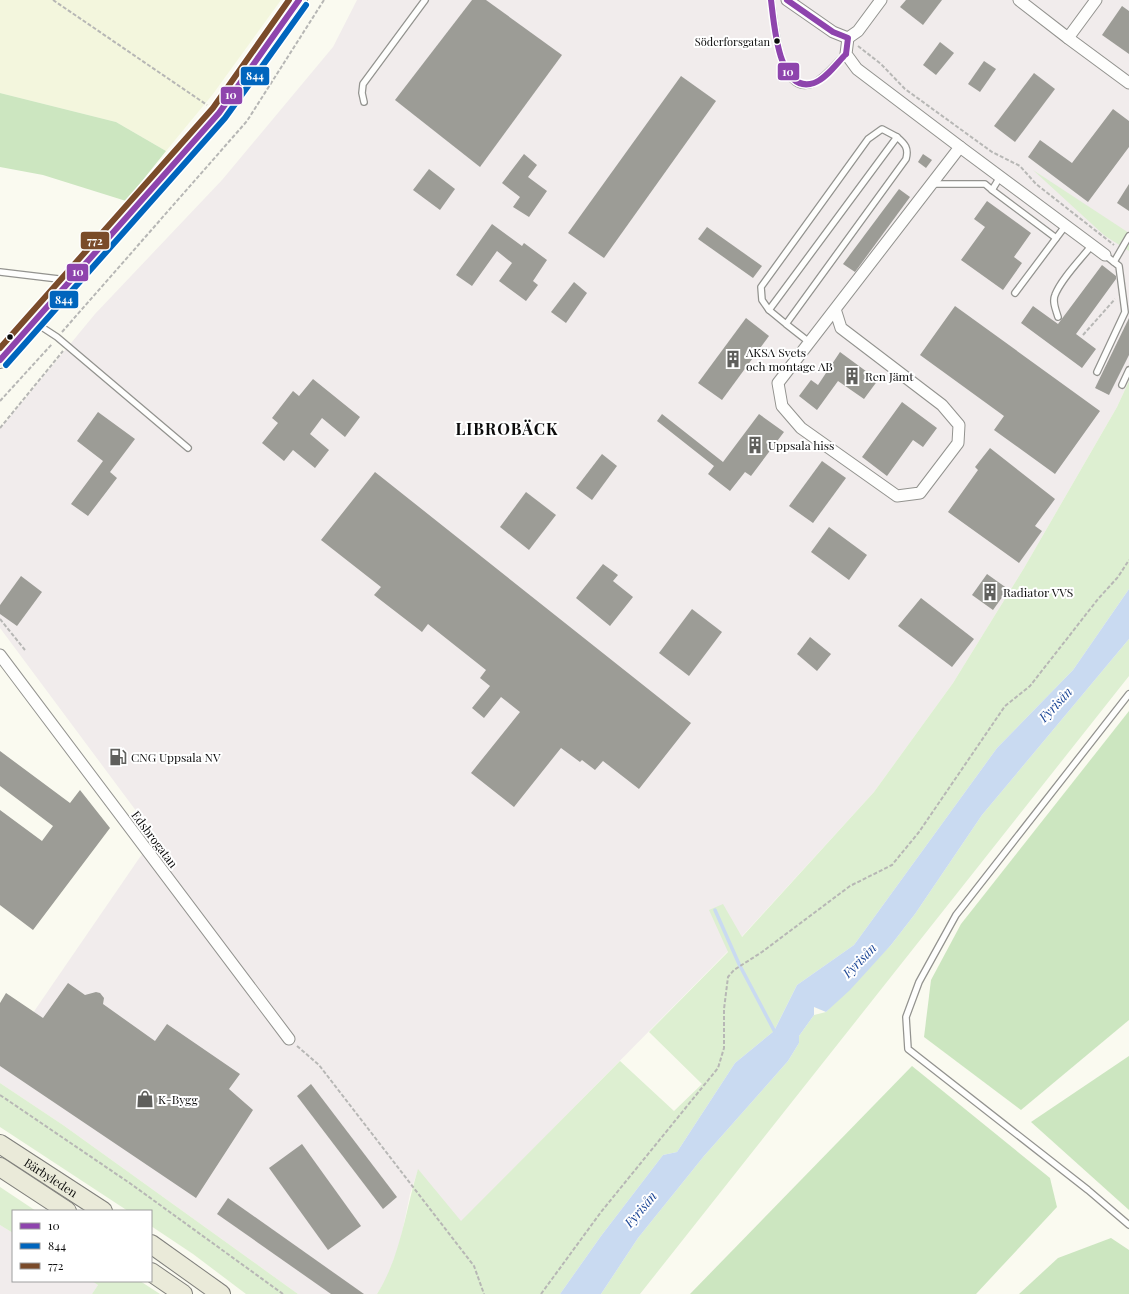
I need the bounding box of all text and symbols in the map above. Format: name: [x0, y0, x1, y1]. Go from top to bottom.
place label: Söderforsgatan: [695, 34, 770, 49]
marker: Söderforsgatan: [772, 36, 782, 46]
line badge: 10: [777, 62, 800, 81]
text: 10: [782, 64, 794, 79]
line badge: 844: [240, 66, 270, 86]
text: 844: [246, 68, 264, 83]
line badge: 10: [220, 86, 243, 105]
text: 10: [225, 87, 237, 102]
line badge: 772: [80, 231, 110, 250]
text: 772: [87, 233, 103, 248]
line badge: 10: [66, 263, 89, 282]
text: 10: [72, 264, 84, 279]
line badge: 844: [49, 290, 79, 309]
text: 844: [55, 292, 73, 307]
unlabelled marker: [5, 332, 15, 342]
place label: AKSA Svets och montage AB: [745, 344, 833, 374]
building icon: AKSA Svets och montage AB: [723, 349, 743, 369]
building icon: Ren Jämt: [842, 366, 862, 386]
place label: Ren Jämt: [865, 368, 914, 384]
district label: LIBROBÄCK: [456, 418, 558, 439]
building icon: Uppsala hiss: [745, 435, 765, 455]
place label: Uppsala hiss: [768, 437, 834, 453]
building icon: Radiator VVS: [980, 582, 1000, 602]
place label: Radiator VVS: [1003, 584, 1073, 600]
water label: Fyrisån: [1034, 683, 1075, 726]
fuel station icon: CNG Uppsala NV: [108, 747, 128, 767]
place label: CNG Uppsala NV: [131, 749, 221, 765]
street label: Edsbrogatan: [128, 807, 182, 871]
water label: Fyrisån: [838, 939, 880, 982]
shop icon: K-Bygg: [135, 1089, 155, 1109]
place label: K-Bygg: [158, 1091, 198, 1107]
street label: Bärbyleden: [21, 1154, 81, 1200]
water label: Fyrisån: [619, 1188, 660, 1231]
legend: [12, 1210, 152, 1282]
text: 10: [48, 1217, 60, 1233]
text: 844: [48, 1237, 66, 1253]
text: 772: [48, 1257, 64, 1273]

